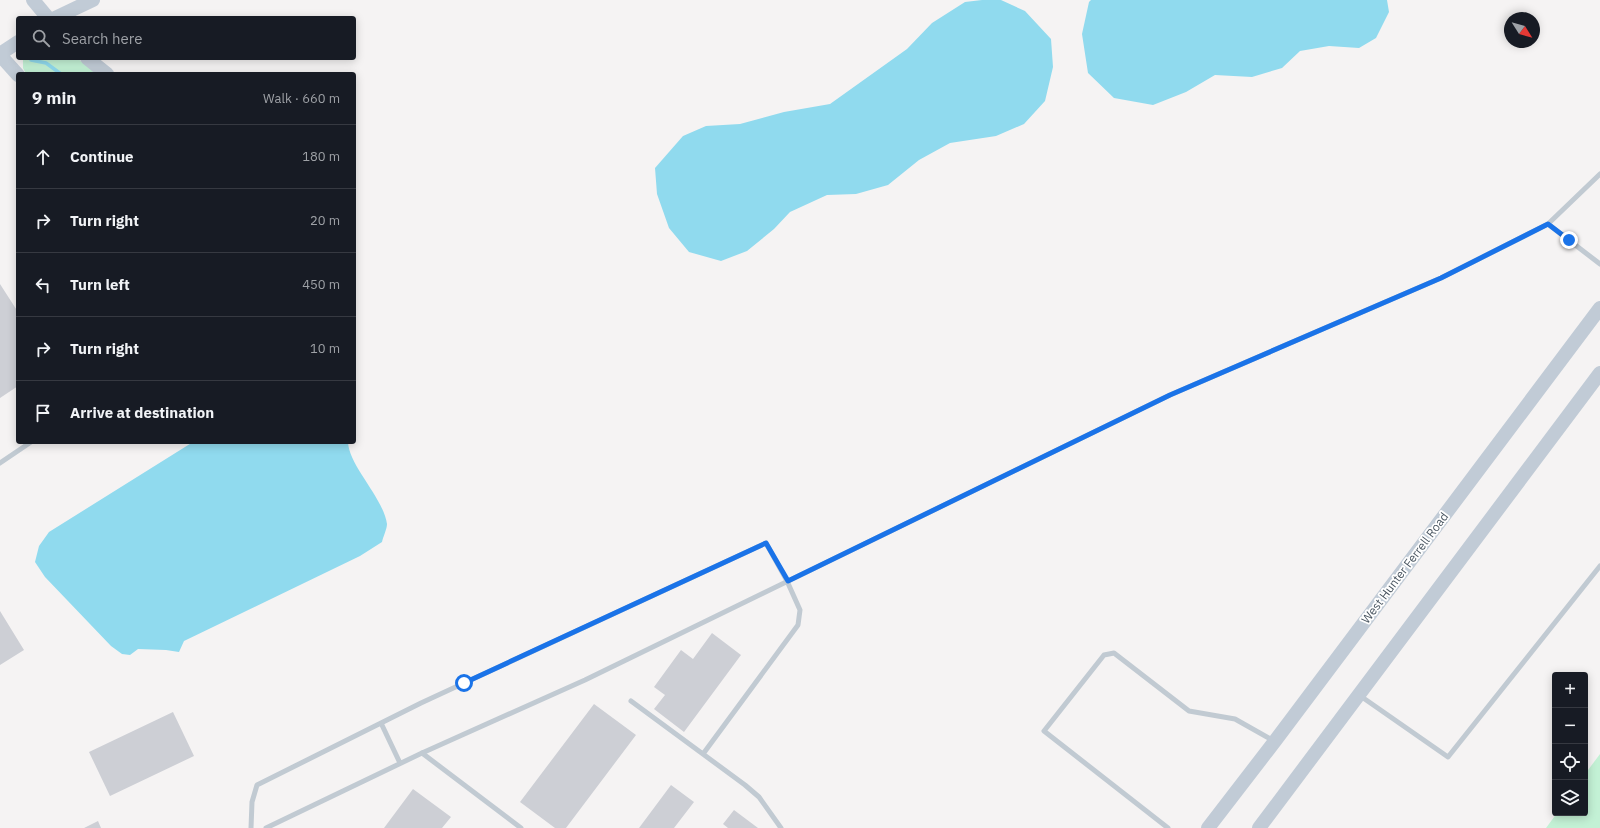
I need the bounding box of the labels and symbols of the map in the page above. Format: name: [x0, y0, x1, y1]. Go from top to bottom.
north arrow: [1504, 12, 1540, 48]
route end: [1560, 231, 1578, 249]
street label: West Hunter Ferrell Road: [1358, 509, 1451, 626]
route start: [455, 674, 473, 692]

